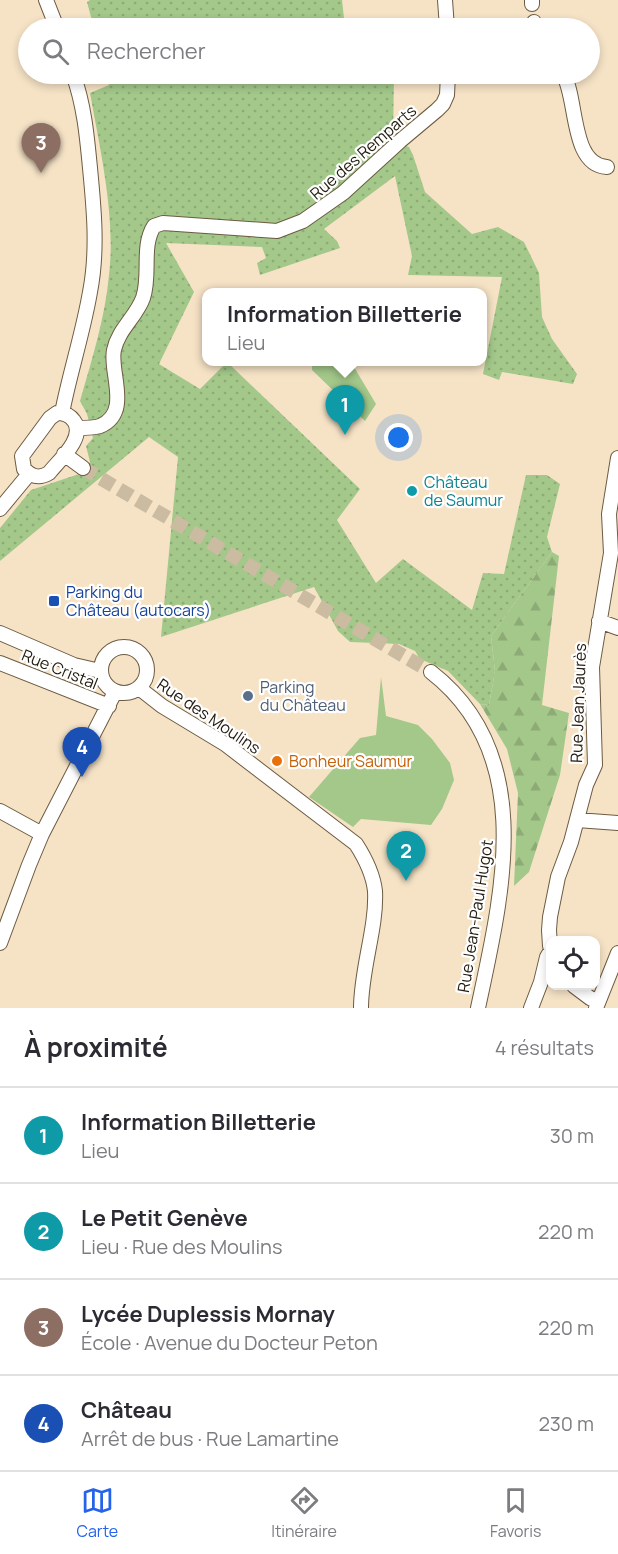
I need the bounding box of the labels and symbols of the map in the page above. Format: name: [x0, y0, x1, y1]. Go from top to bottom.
street label: Rue des Remparts: [305, 100, 421, 204]
pin: 3: [22, 124, 60, 173]
pin: 1: [326, 386, 364, 435]
your location: [384, 423, 413, 452]
place label: Château de Saumur: [424, 471, 503, 511]
marker: Château de Saumur: [405, 484, 419, 498]
place label: Parking du Château (autocars): [66, 581, 211, 621]
marker: Parking du Château (autocars): [47, 594, 61, 608]
street label: Rue Jean Jaurès: [565, 643, 591, 763]
street label: Rue Cristal: [19, 644, 101, 694]
street label: Rue des Moulins: [153, 673, 265, 759]
place label: Parking du Château: [260, 676, 346, 716]
marker: Parking du Château: [241, 689, 255, 703]
pin: 4: [62, 728, 101, 777]
place label: Bonheur Saumur: [289, 750, 412, 772]
marker: Bonheur Saumur: [270, 754, 284, 768]
pin: 2: [386, 832, 426, 881]
street label: Rue Jean-Paul Hugot: [452, 838, 498, 994]

